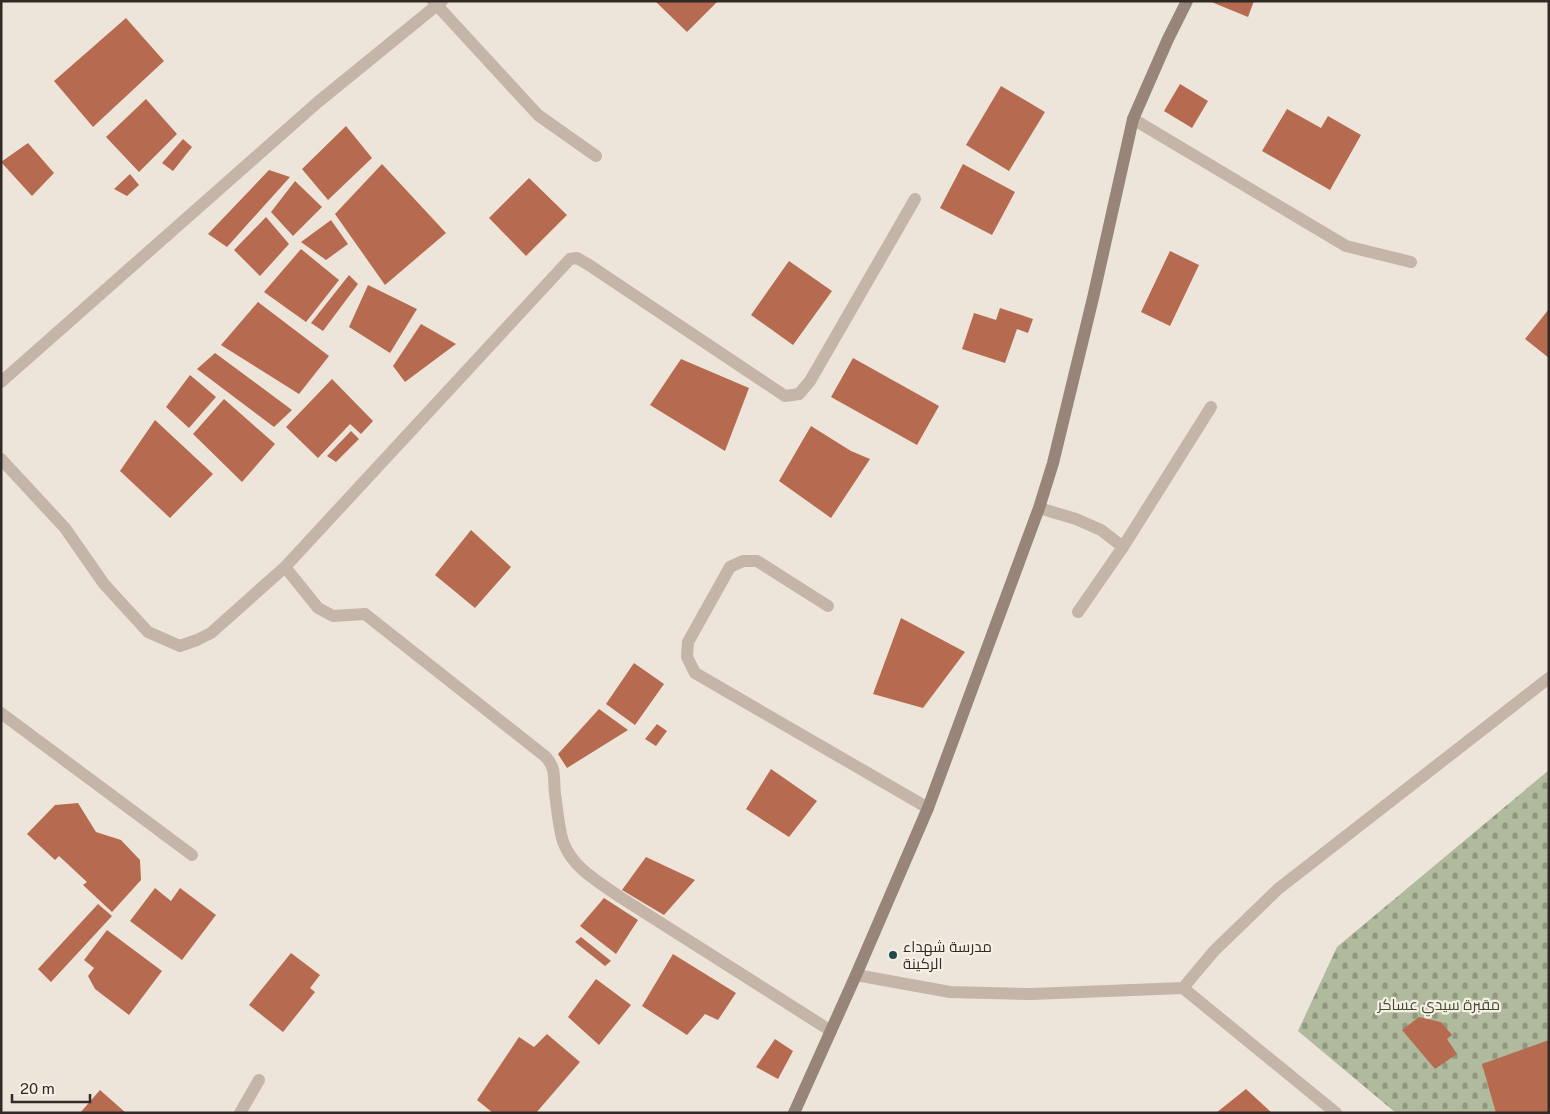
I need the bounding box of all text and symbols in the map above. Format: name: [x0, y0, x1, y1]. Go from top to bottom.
place label: مدرسة شهداء الركينة: [903, 938, 992, 973]
marker: مدرسة شهداء الركينة: [887, 949, 899, 961]
park label: مقبرة سيدي عساكر: [1377, 996, 1500, 1017]
scale bar: [12, 1072, 90, 1104]
text: 20 m: [20, 1080, 55, 1097]

